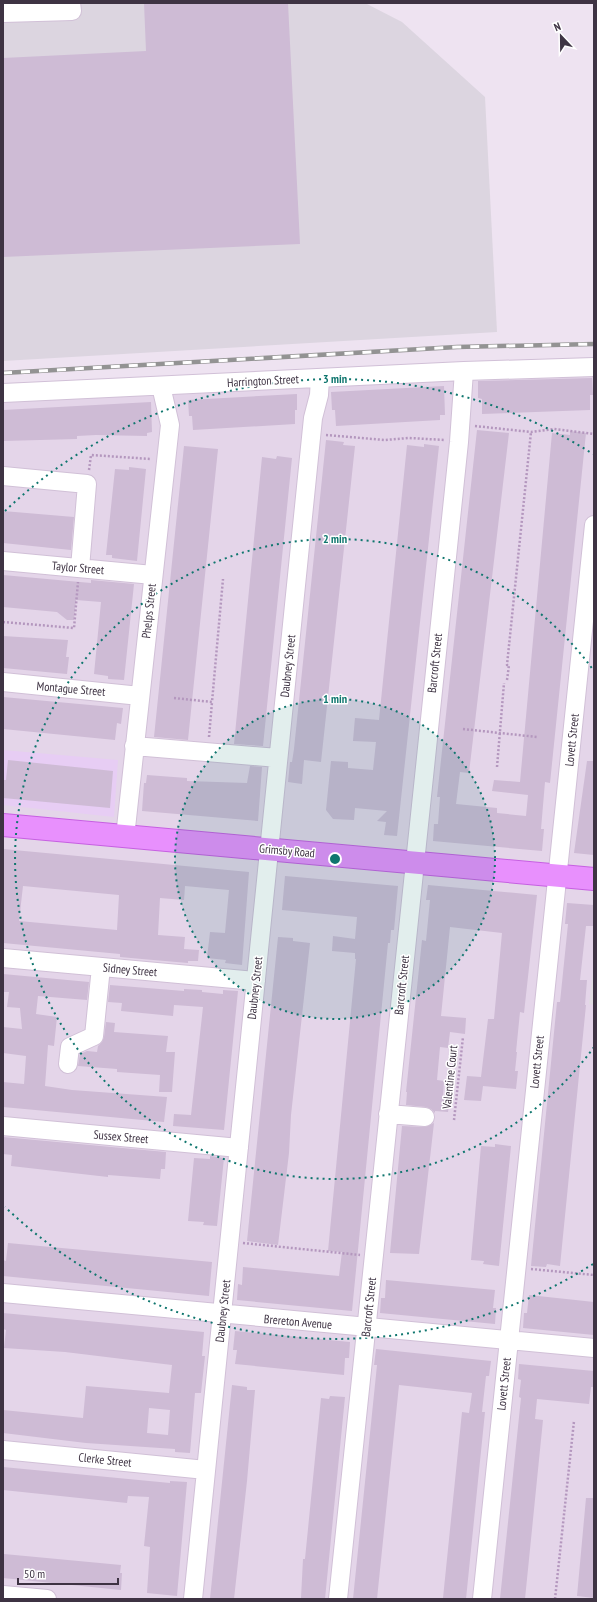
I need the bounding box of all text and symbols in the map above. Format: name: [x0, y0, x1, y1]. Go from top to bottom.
north arrow: [541, 16, 581, 56]
text: N: [552, 19, 563, 34]
street label: Harrington Street: [227, 371, 300, 390]
text: 3 min: [323, 371, 347, 386]
text: 2 min: [323, 531, 347, 546]
street label: Taylor Street: [51, 558, 105, 577]
street label: Phelps Street: [138, 582, 159, 639]
street label: Barcroft Street: [424, 632, 445, 694]
street label: Daubney Street: [277, 633, 298, 698]
street label: Montague Street: [36, 678, 107, 699]
text: 1 min: [323, 691, 347, 706]
street label: Lovett Street: [561, 712, 582, 767]
street label: Grimsby Road: [259, 841, 316, 860]
centre of rings: [328, 852, 342, 866]
street label: Barcroft Street: [391, 954, 412, 1016]
street label: Daubney Street: [244, 955, 265, 1020]
street label: Sidney Street: [102, 960, 159, 979]
street label: Lovett Street: [526, 1034, 547, 1089]
street label: Valentine Court: [439, 1044, 460, 1111]
street label: Sussex Street: [93, 1127, 150, 1146]
street label: Barcroft Street: [358, 1276, 379, 1338]
street label: Daubney Street: [212, 1278, 233, 1343]
street label: Brereton Avenue: [263, 1311, 333, 1332]
street label: Lovett Street: [493, 1356, 514, 1411]
street label: Clerke Street: [78, 1449, 133, 1470]
scale bar: [18, 1560, 118, 1586]
text: 50 m: [24, 1566, 45, 1581]

